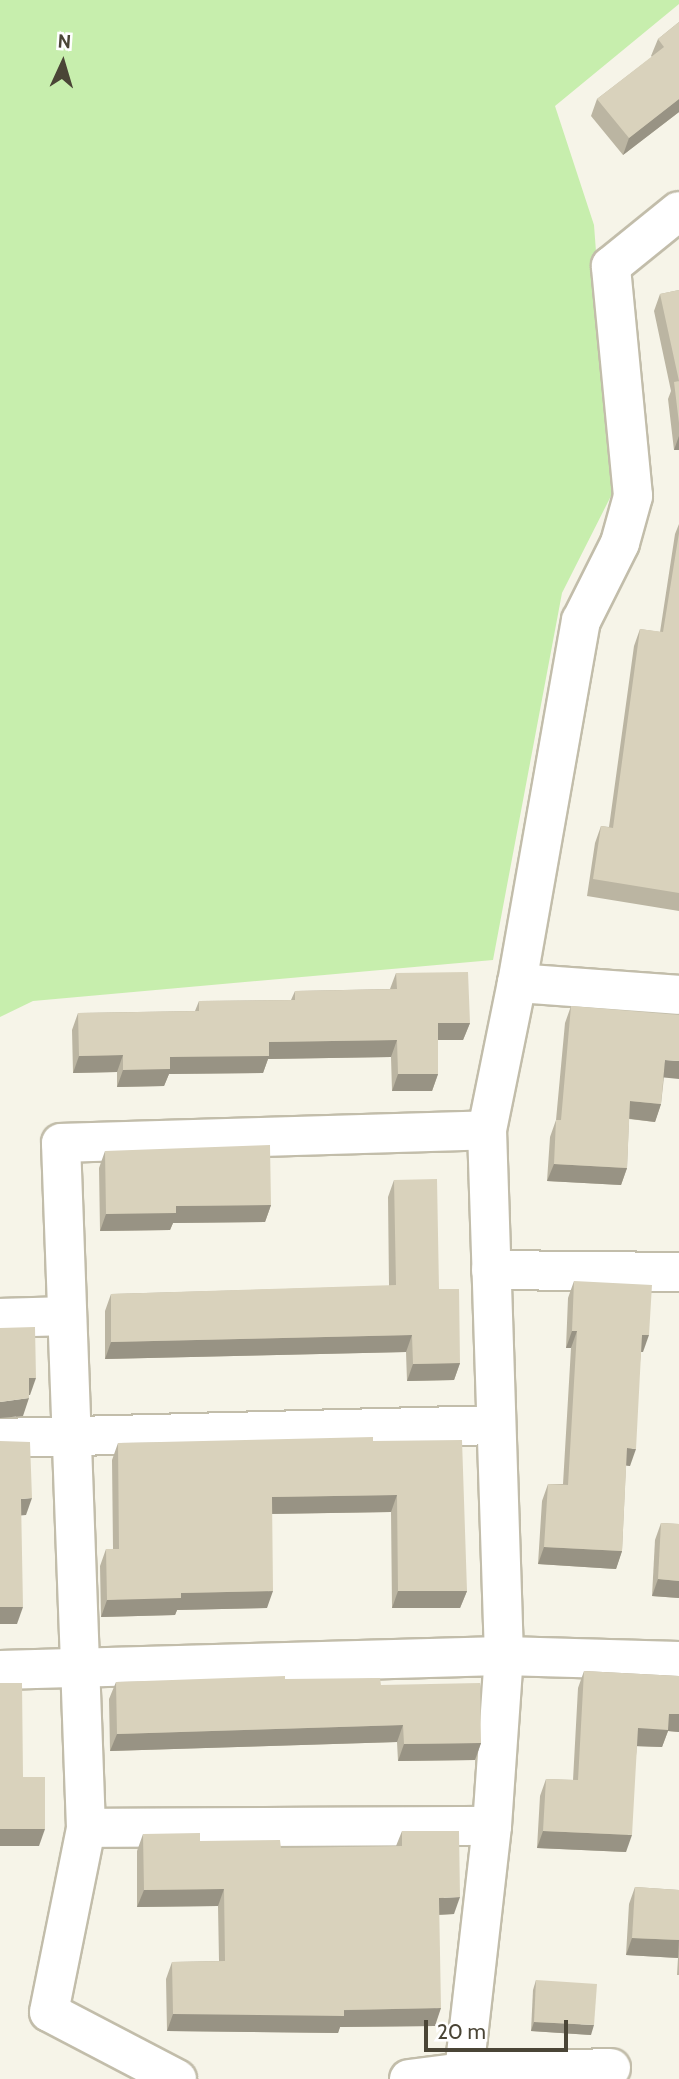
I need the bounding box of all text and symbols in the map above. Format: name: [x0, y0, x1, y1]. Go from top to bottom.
north arrow: [28, 28, 98, 98]
text: N: [57, 30, 72, 53]
scale bar: [427, 2006, 570, 2050]
text: 20 m: [437, 2019, 486, 2044]

